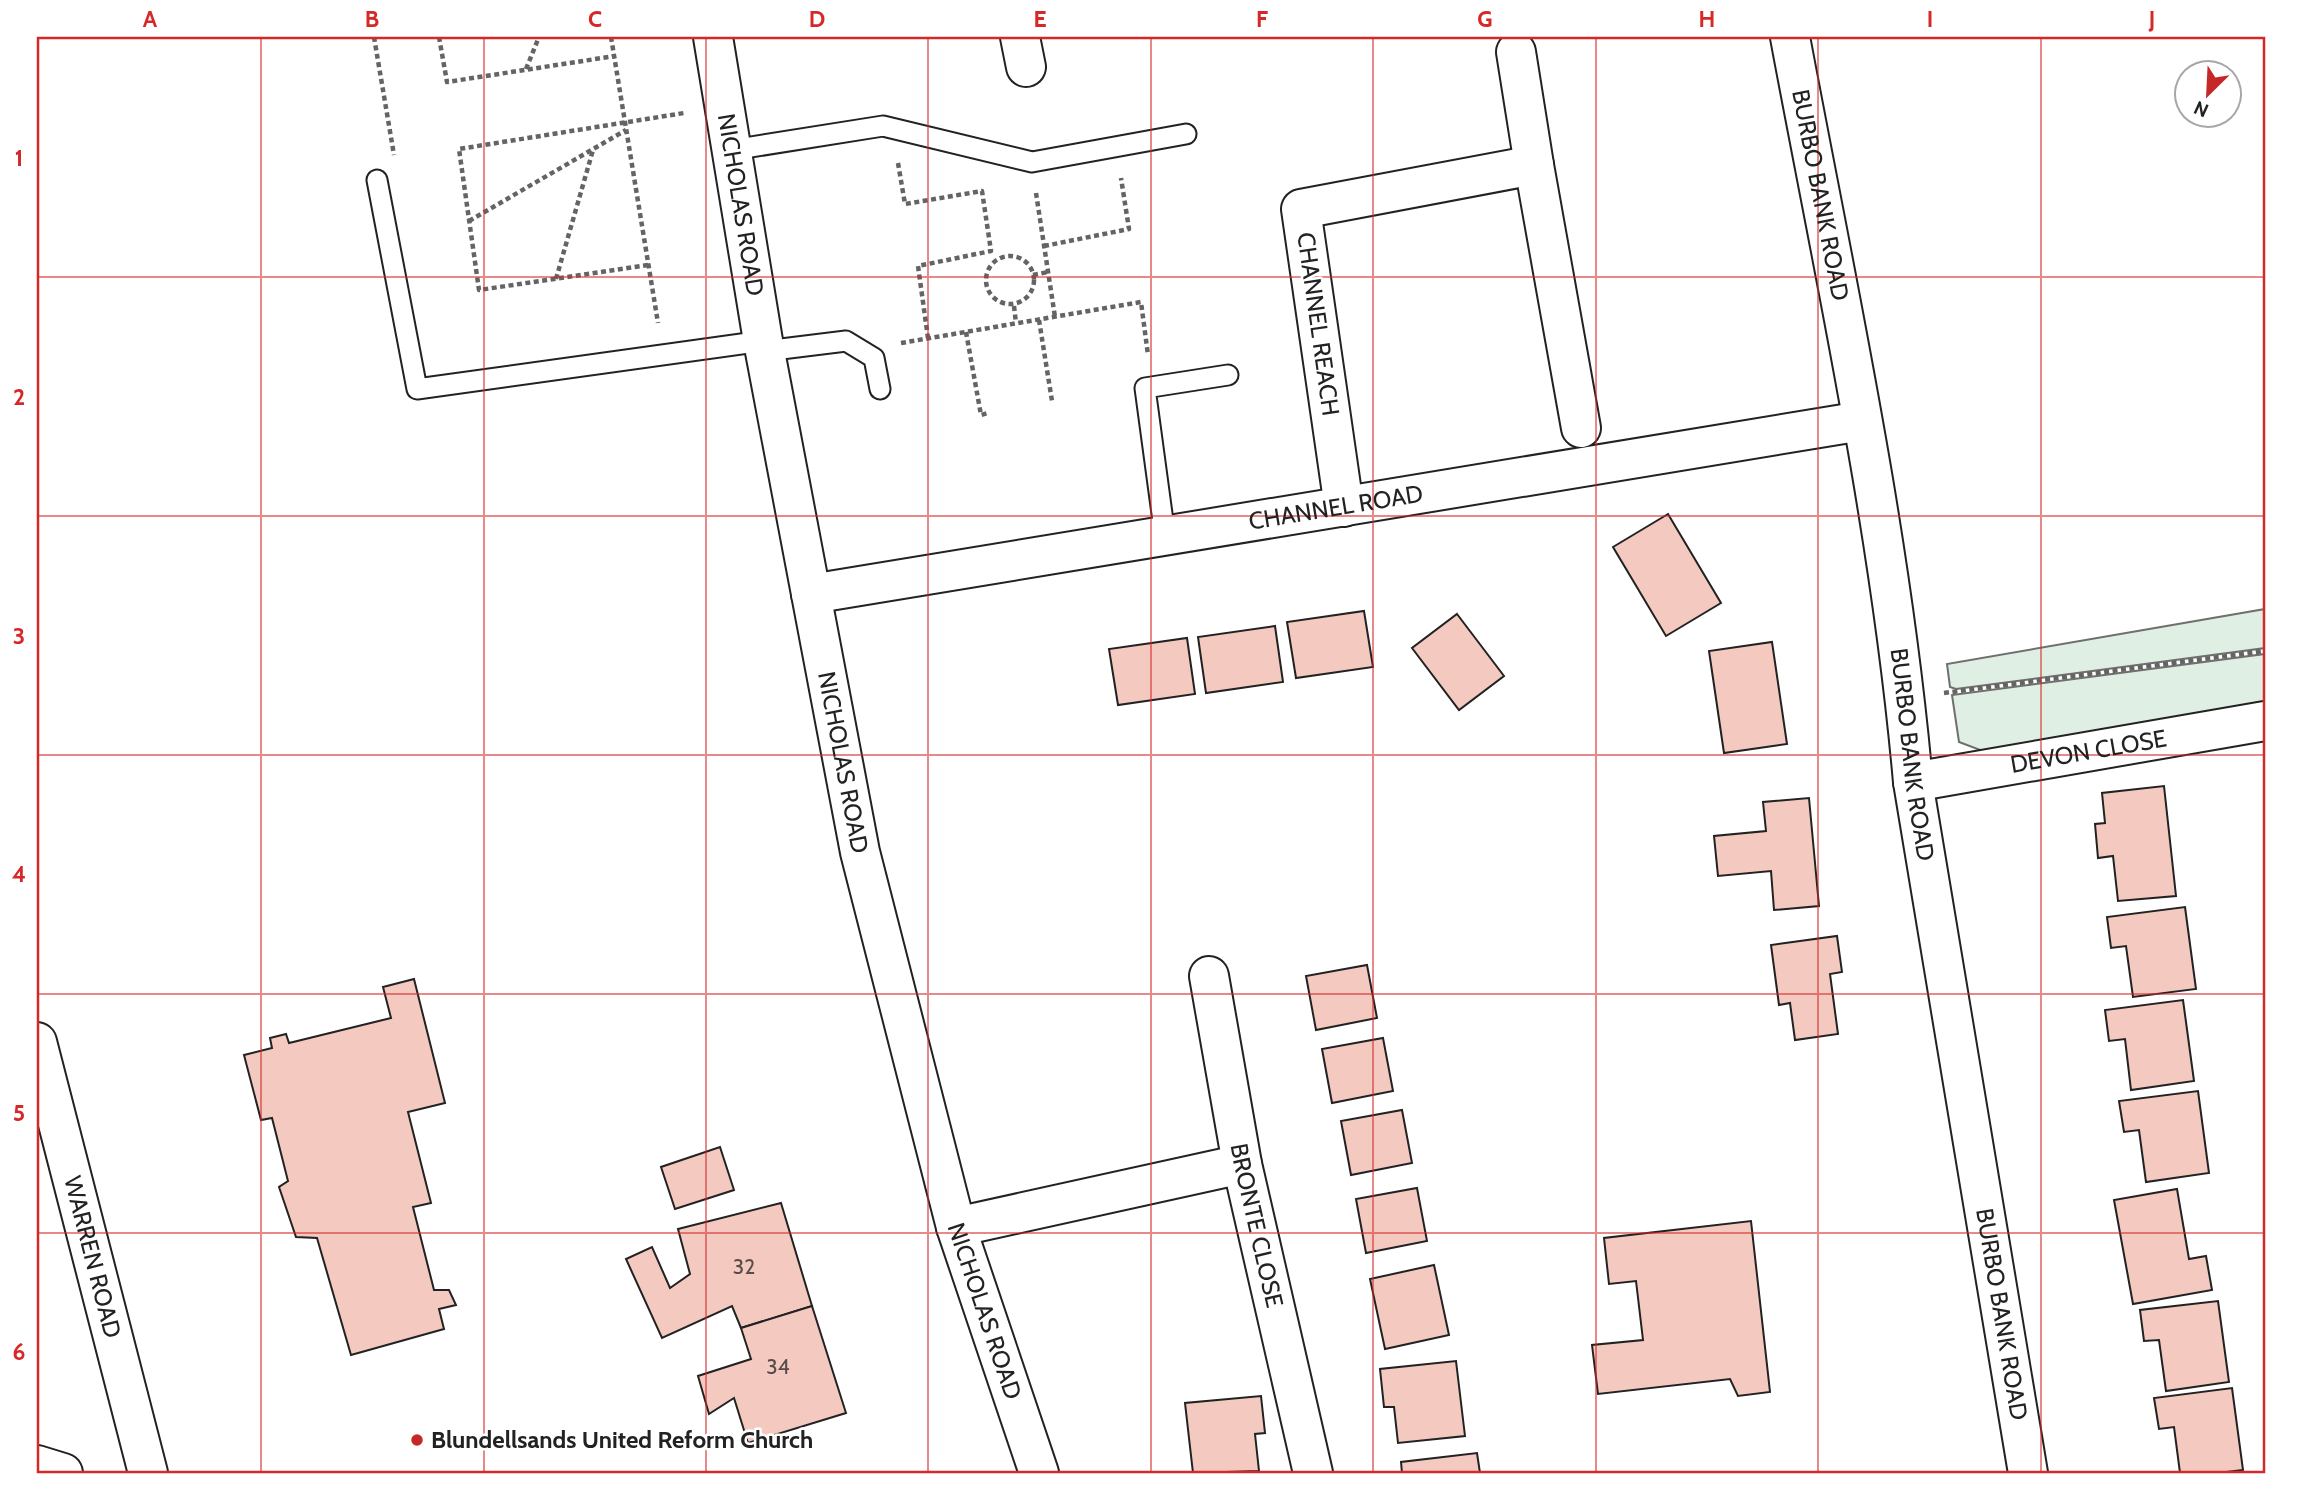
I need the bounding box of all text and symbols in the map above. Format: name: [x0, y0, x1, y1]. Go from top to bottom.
text: A: [143, 5, 158, 33]
text: B: [365, 5, 379, 33]
text: C: [588, 5, 602, 33]
text: D: [809, 5, 825, 33]
text: E: [1033, 5, 1047, 33]
text: F: [1256, 5, 1268, 33]
text: G: [1477, 5, 1493, 33]
text: H: [1699, 5, 1715, 33]
text: I: [1927, 5, 1933, 33]
text: J: [2148, 5, 2155, 33]
north arrow: [2172, 60, 2242, 130]
street label: BURBO BANK ROAD: [1786, 87, 1855, 303]
text: N: [2190, 96, 2212, 122]
street label: NICHOLAS ROAD: [712, 111, 770, 298]
text: 1: [15, 144, 23, 172]
street label: CHANNEL REACH: [1291, 230, 1346, 418]
text: 2: [13, 383, 25, 411]
street label: CHANNEL ROAD: [1247, 478, 1425, 536]
text: 3: [13, 622, 25, 650]
street label: BURBO BANK ROAD: [1884, 646, 1941, 863]
street label: NICHOLAS ROAD: [812, 669, 875, 856]
street label: DEVON CLOSE: [2008, 723, 2169, 779]
text: 4: [12, 860, 26, 888]
text: 5: [13, 1099, 25, 1127]
street label: BRONTE CLOSE: [1225, 1141, 1290, 1310]
street label: WARREN ROAD: [58, 1173, 128, 1341]
street label: BURBO BANK ROAD: [1970, 1206, 2034, 1422]
street label: NICHOLAS ROAD: [942, 1219, 1028, 1403]
house number: 32: [733, 1254, 755, 1279]
text: 6: [13, 1338, 25, 1366]
house number: 34: [766, 1354, 790, 1379]
place label: Blundellsands United Reform Church: [431, 1425, 813, 1454]
marker: Blundellsands United Reform Church: [409, 1432, 425, 1448]

